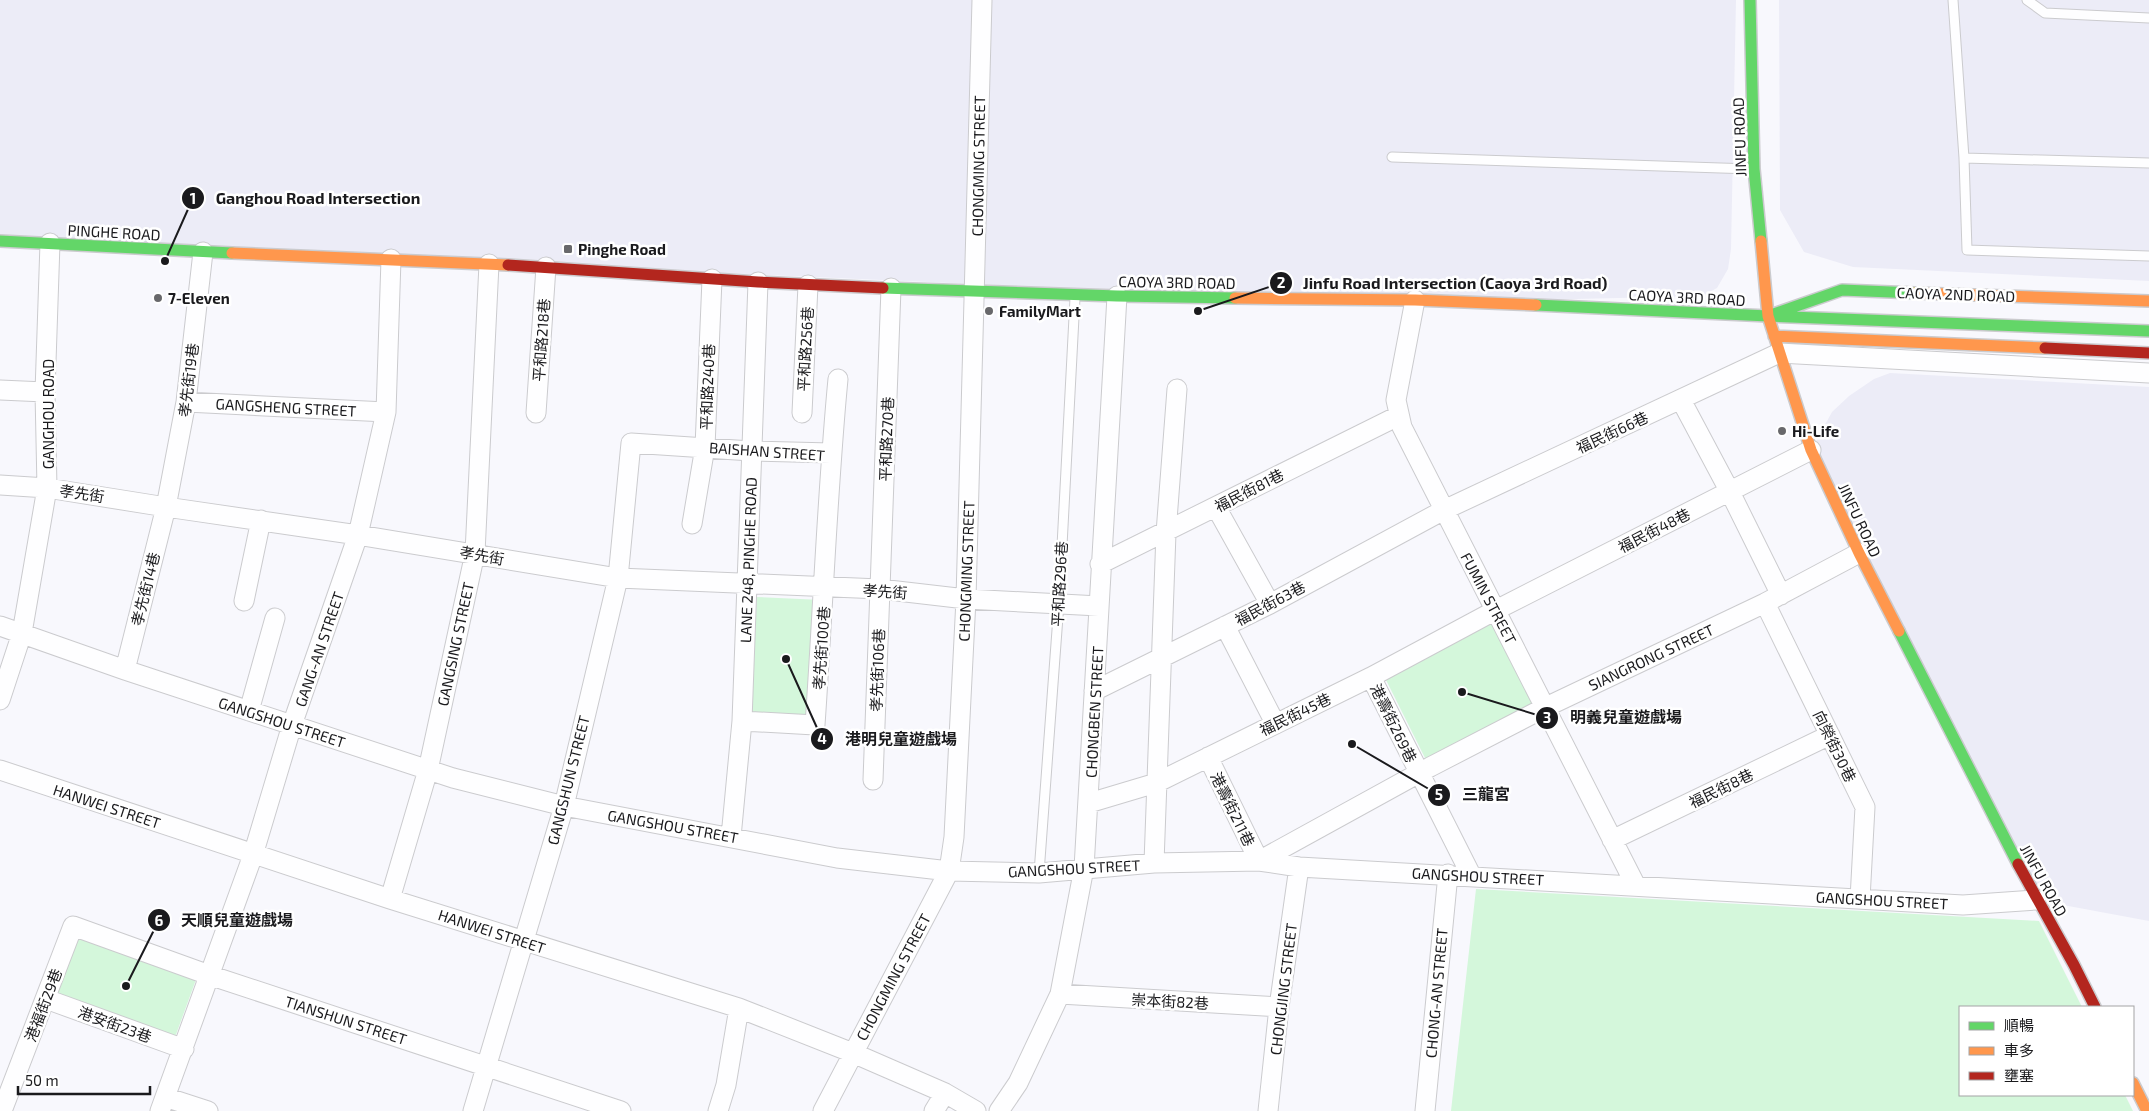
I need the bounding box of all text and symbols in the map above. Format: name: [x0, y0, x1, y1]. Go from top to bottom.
street label: CHONGMING STREET: [968, 95, 988, 237]
street label: JINFU ROAD: [1729, 97, 1749, 177]
callout: Ganghou Road Intersection: [180, 183, 430, 214]
text: Ganghou Road Intersection: [216, 188, 420, 207]
text: 1: [190, 189, 196, 207]
street label: PINGHE ROAD: [67, 221, 161, 243]
place label: Pinghe Road: [578, 240, 666, 258]
marker: Pinghe Road: [562, 243, 574, 255]
callout: Jinfu Road Intersection (Caoya 3rd Road): [1268, 268, 1618, 299]
street label: CAOYA 3RD ROAD: [1118, 272, 1236, 292]
text: 2: [1277, 273, 1286, 291]
text: Jinfu Road Intersection (Caoya 3rd Road): [1303, 273, 1607, 293]
street label: CAOYA 2ND ROAD: [1896, 283, 2016, 305]
street label: CAOYA 3RD ROAD: [1628, 285, 1746, 309]
place label: 7-Eleven: [168, 289, 230, 307]
marker: 7-Eleven: [152, 292, 164, 304]
street label: 平和路218巷: [529, 298, 553, 382]
place label: FamilyMart: [999, 302, 1081, 321]
marker: FamilyMart: [983, 305, 995, 317]
street label: 平和路256巷: [794, 306, 816, 392]
street label: 孝先街19巷: [175, 342, 201, 418]
street label: 平和路240巷: [696, 343, 718, 431]
street label: GANGHOU ROAD: [39, 359, 57, 469]
street label: GANGSHENG STREET: [215, 394, 357, 420]
street label: 平和路270巷: [876, 396, 896, 482]
street label: 福民街66巷: [1573, 408, 1651, 456]
place label: Hi-Life: [1792, 422, 1839, 440]
marker: Hi-Life: [1776, 425, 1788, 437]
street label: BAISHAN STREET: [708, 438, 826, 464]
street label: 福民街81巷: [1211, 465, 1287, 515]
street label: LANE 248, PINGHE ROAD: [736, 477, 760, 643]
street label: JINFU ROAD: [1835, 480, 1885, 560]
street label: 孝先街: [58, 481, 106, 505]
street label: CHONGMING STREET: [955, 500, 977, 642]
street label: 福民街48巷: [1615, 504, 1693, 556]
street label: 平和路296巷: [1048, 541, 1070, 627]
street label: 孝先街: [458, 542, 506, 568]
street label: FUMIN STREET: [1457, 549, 1521, 647]
street label: 孝先街14巷: [127, 550, 163, 628]
street label: 福民街63巷: [1232, 577, 1308, 629]
street label: GANGSING STREET: [433, 580, 477, 708]
street label: 孝先街: [862, 580, 908, 602]
street label: GANG-AN STREET: [291, 589, 347, 709]
street label: 孝先街100巷: [809, 605, 833, 691]
street label: SIANGRONG STREET: [1585, 620, 1717, 694]
street label: 孝先街106巷: [867, 628, 887, 712]
street label: CHONGBEN STREET: [1082, 645, 1106, 778]
street label: 港壽街269巷: [1367, 681, 1421, 765]
street label: 福民街45巷: [1256, 689, 1334, 739]
street label: GANGSHOU STREET: [216, 693, 348, 751]
callout: 明義兒童遊戲場: [1535, 702, 1692, 733]
text: 明義兒童遊戲場: [1570, 707, 1682, 726]
street label: 向榮街30巷: [1810, 707, 1860, 785]
text: 3: [1543, 708, 1551, 726]
street label: GANGSHUN STREET: [543, 713, 593, 847]
callout: 港明兒童遊戲場: [810, 724, 967, 755]
text: 4: [817, 729, 827, 747]
text: 港明兒童遊戲場: [845, 729, 957, 748]
street label: 福民街8巷: [1686, 765, 1756, 811]
street label: 港壽街211巷: [1207, 769, 1259, 849]
callout: 三龍宮: [1427, 779, 1520, 810]
street label: HANWEI STREET: [51, 780, 163, 832]
text: 三龍宮: [1462, 784, 1510, 803]
text: 5: [1435, 785, 1443, 803]
street label: GANGSHOU STREET: [606, 806, 740, 846]
street label: JINFU ROAD: [2017, 841, 2071, 919]
street label: GANGSHOU STREET: [1007, 856, 1141, 880]
street label: GANGSHOU STREET: [1411, 864, 1545, 888]
street label: GANGSHOU STREET: [1815, 888, 1949, 912]
callout: 天順兒童遊戲場: [146, 905, 303, 936]
street label: HANWEI STREET: [436, 905, 548, 957]
text: 天順兒童遊戲場: [181, 910, 293, 929]
street label: CHONGMING STREET: [852, 910, 934, 1043]
text: 6: [155, 911, 164, 929]
street label: CHONGJING STREET: [1266, 922, 1300, 1056]
street label: CHONG-AN STREET: [1421, 927, 1451, 1059]
street label: 港福街29巷: [21, 966, 65, 1044]
street label: 崇本街82巷: [1131, 990, 1209, 1012]
street label: TIANSHUN STREET: [283, 992, 409, 1048]
street label: 港安街23巷: [76, 1002, 154, 1046]
legend: [1959, 1006, 2134, 1096]
text: 順暢: [2004, 1016, 2034, 1034]
text: 車多: [2004, 1041, 2034, 1059]
scale bar: [18, 1064, 150, 1096]
text: 壅塞: [2004, 1066, 2034, 1084]
text: 50 m: [25, 1071, 59, 1089]

